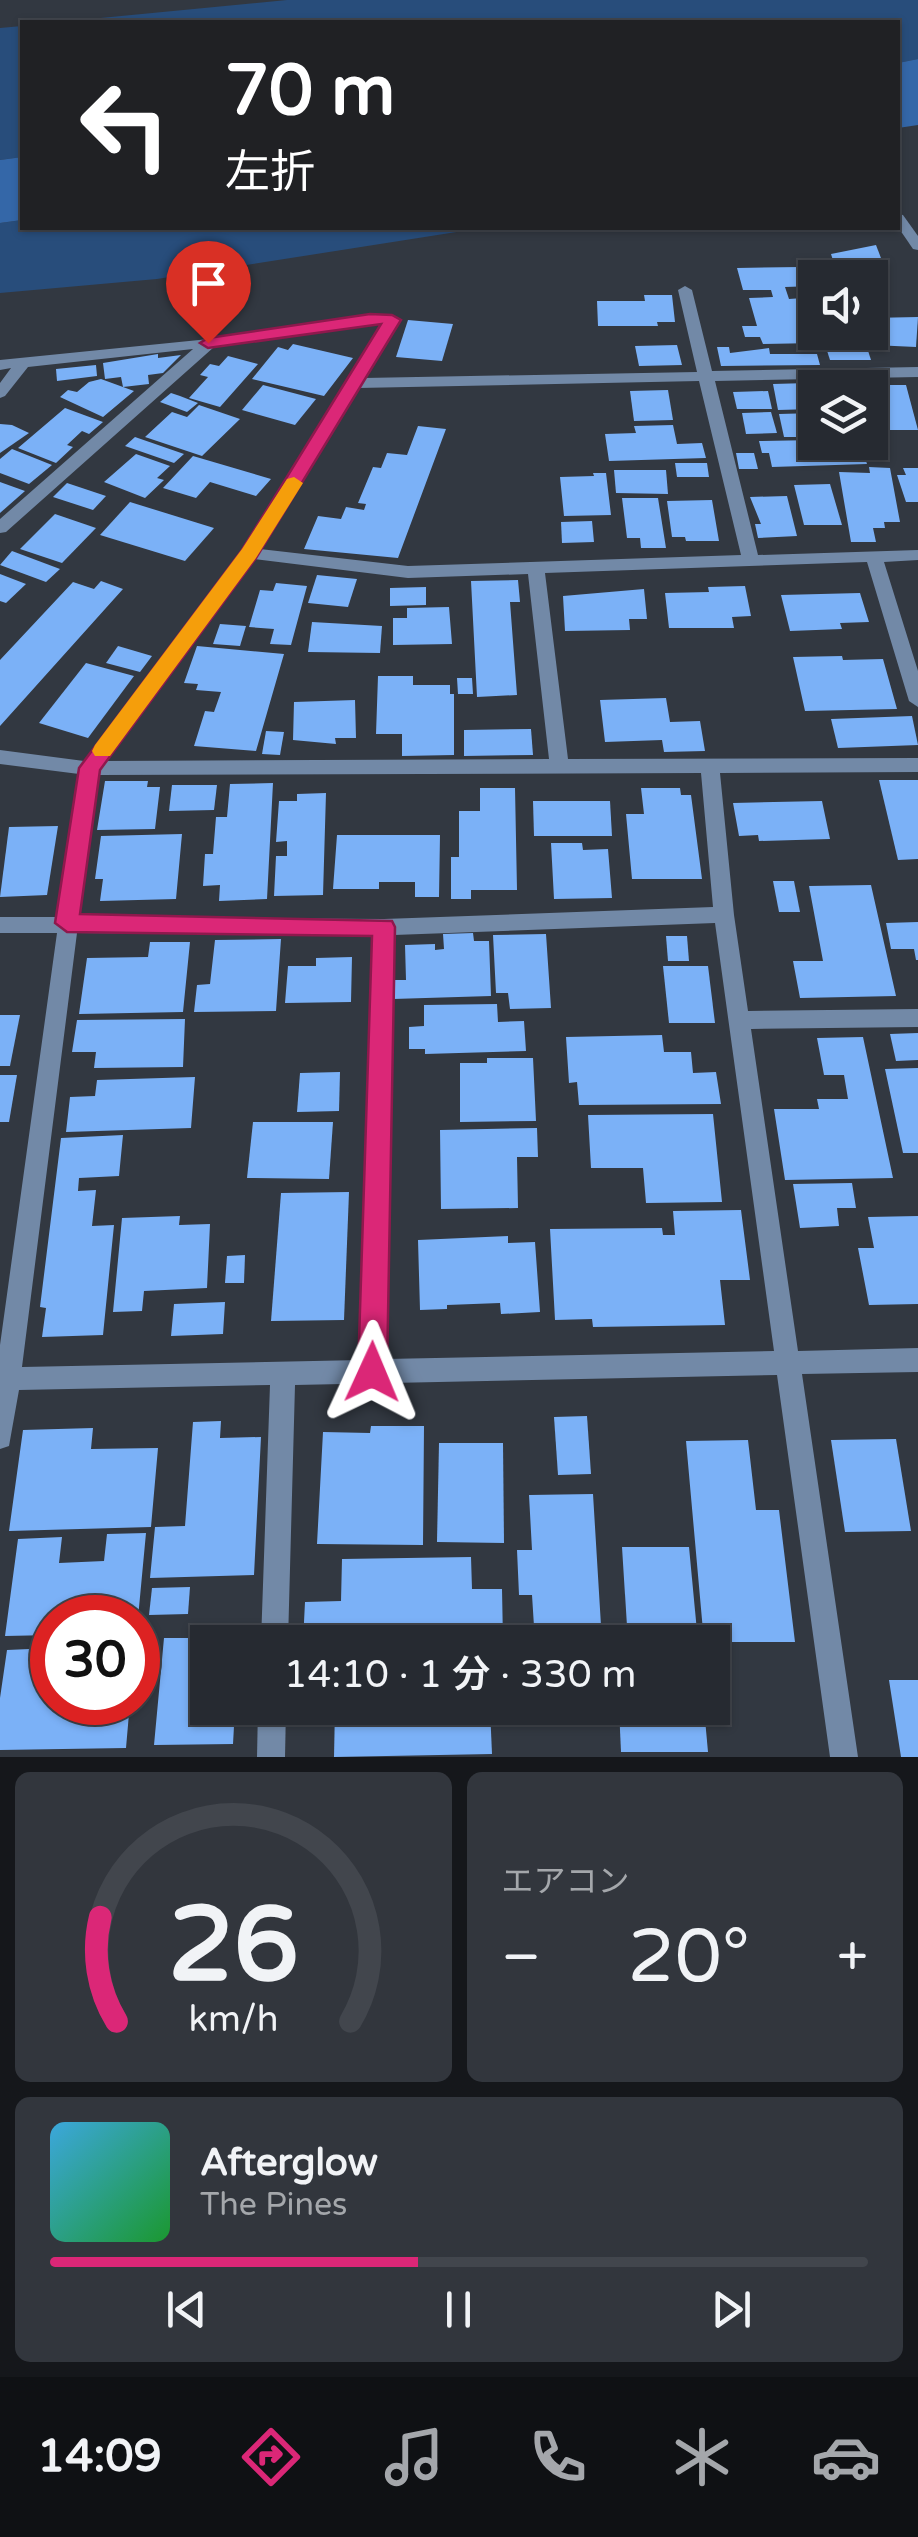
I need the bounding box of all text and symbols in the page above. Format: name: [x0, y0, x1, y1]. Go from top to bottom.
text: 70 m: [225, 50, 395, 134]
icon: left: [60, 60, 190, 190]
text: 左折: [225, 146, 315, 200]
pin: [166, 241, 251, 344]
icon: arrive: [181, 256, 236, 311]
map controls: [798, 260, 888, 460]
button: sound: [798, 260, 888, 350]
button: layers: [798, 370, 888, 460]
position arrow: [320, 1320, 424, 1424]
speed limit sign: 30: [30, 1595, 160, 1725]
text: 14:10 · 1 分 · 330 m: [284, 1652, 636, 1698]
text: エアコン: [502, 1863, 630, 1901]
text: 26: [168, 1884, 299, 2009]
text: 20°: [628, 1912, 750, 2002]
text: −: [502, 1925, 541, 1991]
text: +: [837, 1925, 868, 1991]
text: km/h: [188, 1998, 278, 2041]
text: Afterglow: [200, 2140, 378, 2186]
text: The Pines: [200, 2186, 347, 2224]
icon: previous: [159, 2282, 214, 2337]
icon: pause: [431, 2282, 486, 2337]
icon: next: [704, 2282, 759, 2337]
icon: directions: [236, 2422, 306, 2492]
icon: music: [379, 2422, 449, 2492]
icon: phone: [523, 2422, 593, 2492]
icon: climate: [667, 2422, 737, 2492]
icon: car: [811, 2422, 881, 2492]
text: 14:09: [37, 2430, 162, 2484]

